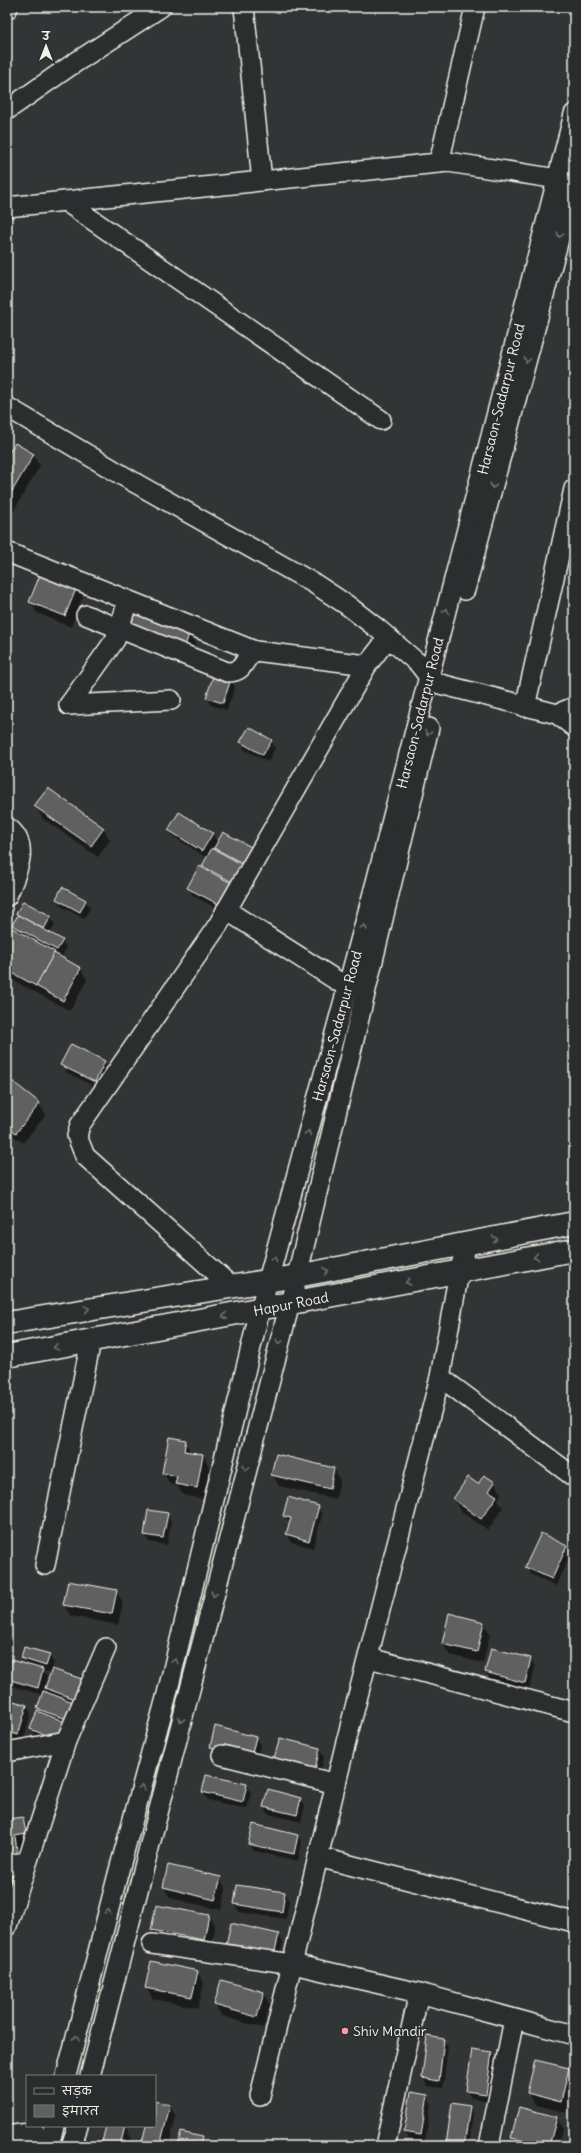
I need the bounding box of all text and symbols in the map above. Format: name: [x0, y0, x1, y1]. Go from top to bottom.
north arrow: [26, 26, 66, 66]
text: उ: [41, 29, 51, 43]
one-way arrow: [556, 231, 565, 238]
street label: Harsaon-Sadarpur Road: [473, 322, 529, 476]
one-way arrow: [523, 357, 531, 363]
one-way arrow: [489, 482, 498, 489]
one-way arrow: [441, 608, 450, 615]
street label: Harsaon-Sadarpur Road: [392, 636, 448, 790]
one-way arrow: [424, 730, 433, 737]
one-way arrow: [359, 923, 368, 930]
street label: Harsaon-Sadarpur Road: [308, 949, 366, 1103]
one-way arrow: [303, 1130, 312, 1137]
one-way arrow: [492, 1235, 498, 1243]
one-way arrow: [533, 1252, 539, 1261]
one-way arrow: [269, 1256, 278, 1263]
one-way arrow: [323, 1267, 329, 1275]
one-way arrow: [405, 1277, 411, 1285]
street label: Hapur Road: [252, 1288, 330, 1320]
one-way arrow: [84, 1305, 90, 1314]
one-way arrow: [222, 1312, 228, 1320]
one-way arrow: [275, 1339, 284, 1346]
one-way arrow: [53, 1343, 59, 1351]
one-way arrow: [243, 1465, 251, 1471]
one-way arrow: [210, 1591, 218, 1597]
one-way arrow: [170, 1658, 178, 1664]
one-way arrow: [177, 1716, 186, 1723]
one-way arrow: [137, 1783, 146, 1790]
one-way arrow: [103, 1909, 112, 1916]
place label: Shiv Mandir: [353, 2022, 427, 2040]
marker: Shiv Mandir: [340, 2026, 350, 2036]
one-way arrow: [71, 2035, 80, 2042]
legend: [26, 2075, 156, 2127]
text: सड़क: [61, 2083, 93, 2099]
text: इमारत: [62, 2103, 100, 2118]

